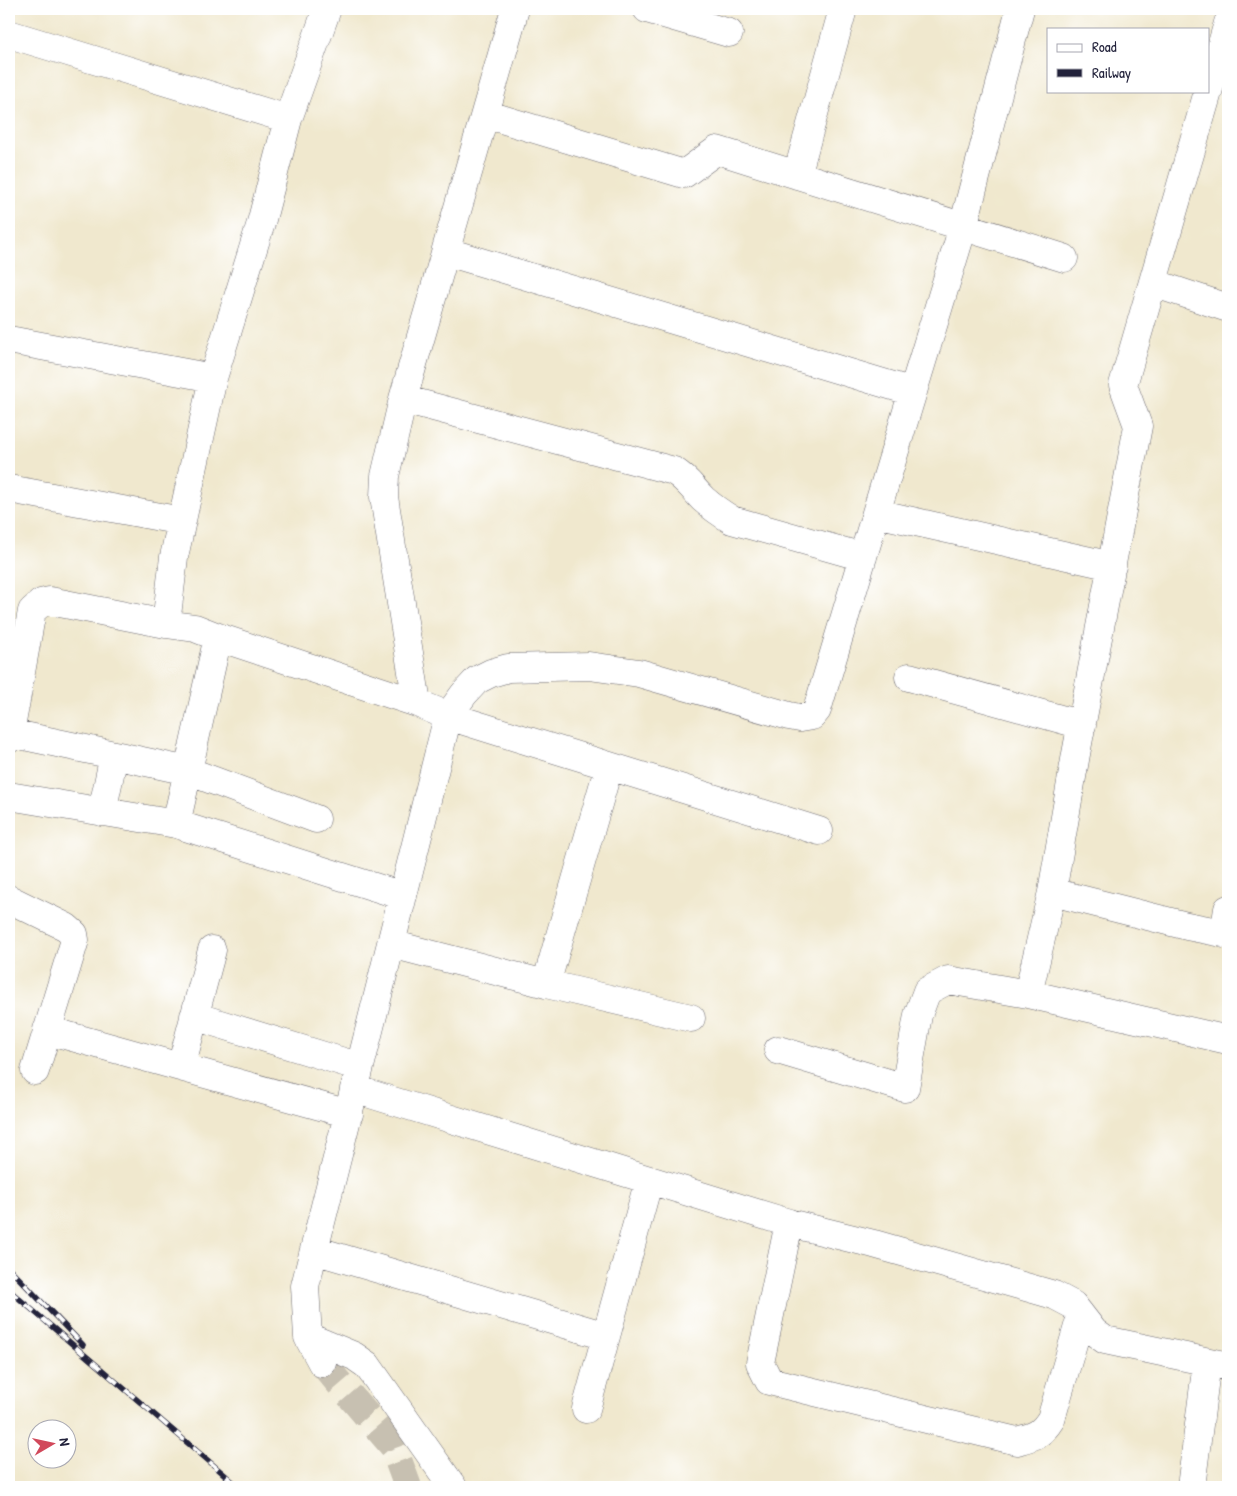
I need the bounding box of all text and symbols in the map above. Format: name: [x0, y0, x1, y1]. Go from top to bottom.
legend: [1047, 28, 1210, 92]
text: Road: [1092, 36, 1117, 57]
text: Railway: [1092, 62, 1131, 83]
north arrow: [28, 1418, 78, 1468]
text: N: [55, 1437, 75, 1448]

